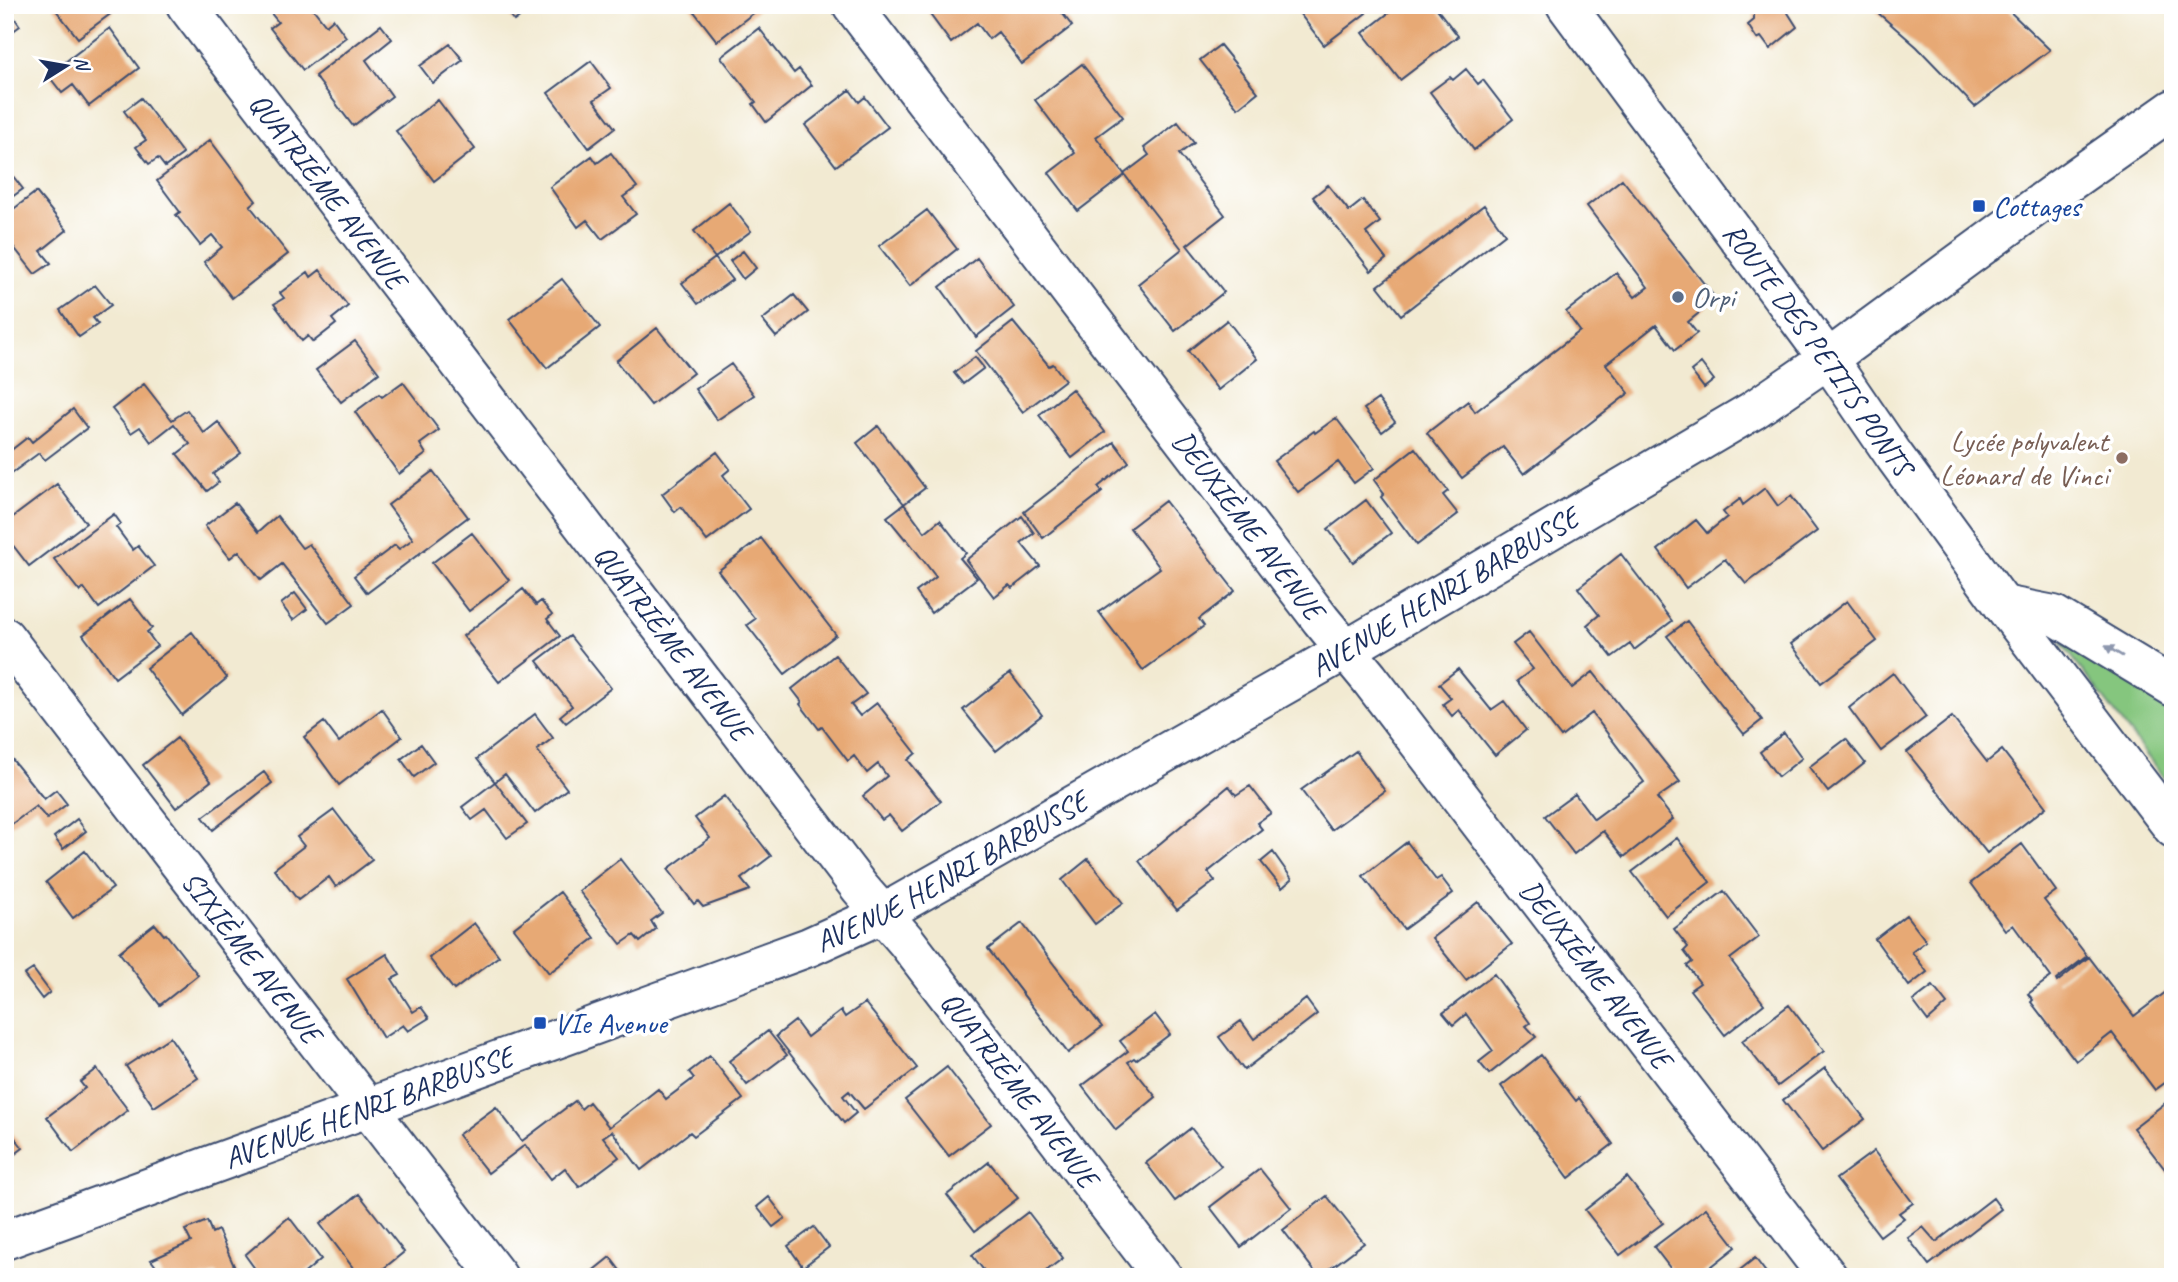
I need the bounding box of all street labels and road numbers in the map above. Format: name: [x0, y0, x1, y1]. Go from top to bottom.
street label: QUATRIÈME AVENUE: [241, 85, 417, 300]
street label: ROUTE DES PETITS PONTS: [1715, 215, 1924, 487]
street label: DEUXIÈME AVENUE: [1164, 423, 1335, 630]
street label: AVENUE HENRI BARBUSSE: [1303, 497, 1589, 685]
street label: QUATRIÈME AVENUE: [586, 537, 762, 751]
street label: AVENUE HENRI BARBUSSE: [809, 780, 1097, 961]
street label: SIXIÈME AVENUE: [173, 863, 332, 1054]
street label: DEUXIÈME AVENUE: [1512, 872, 1683, 1079]
street label: QUATRIÈME AVENUE: [932, 984, 1109, 1198]
street label: AVENUE HENRI BARBUSSE: [219, 1036, 522, 1178]

